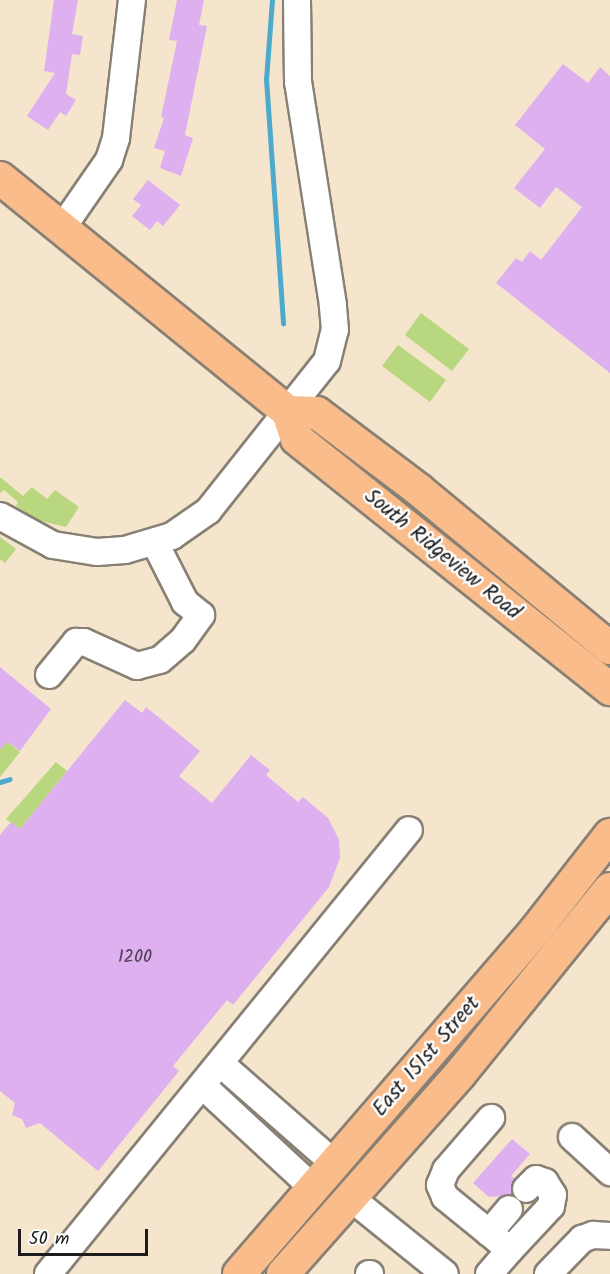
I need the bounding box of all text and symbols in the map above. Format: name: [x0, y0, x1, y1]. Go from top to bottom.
street label: South Ridgeview Road: [359, 484, 525, 626]
house number: 1200: [118, 947, 152, 969]
street label: East 151st Street: [368, 992, 486, 1122]
scale bar: [21, 1217, 152, 1255]
text: 50 m: [29, 1225, 69, 1254]

